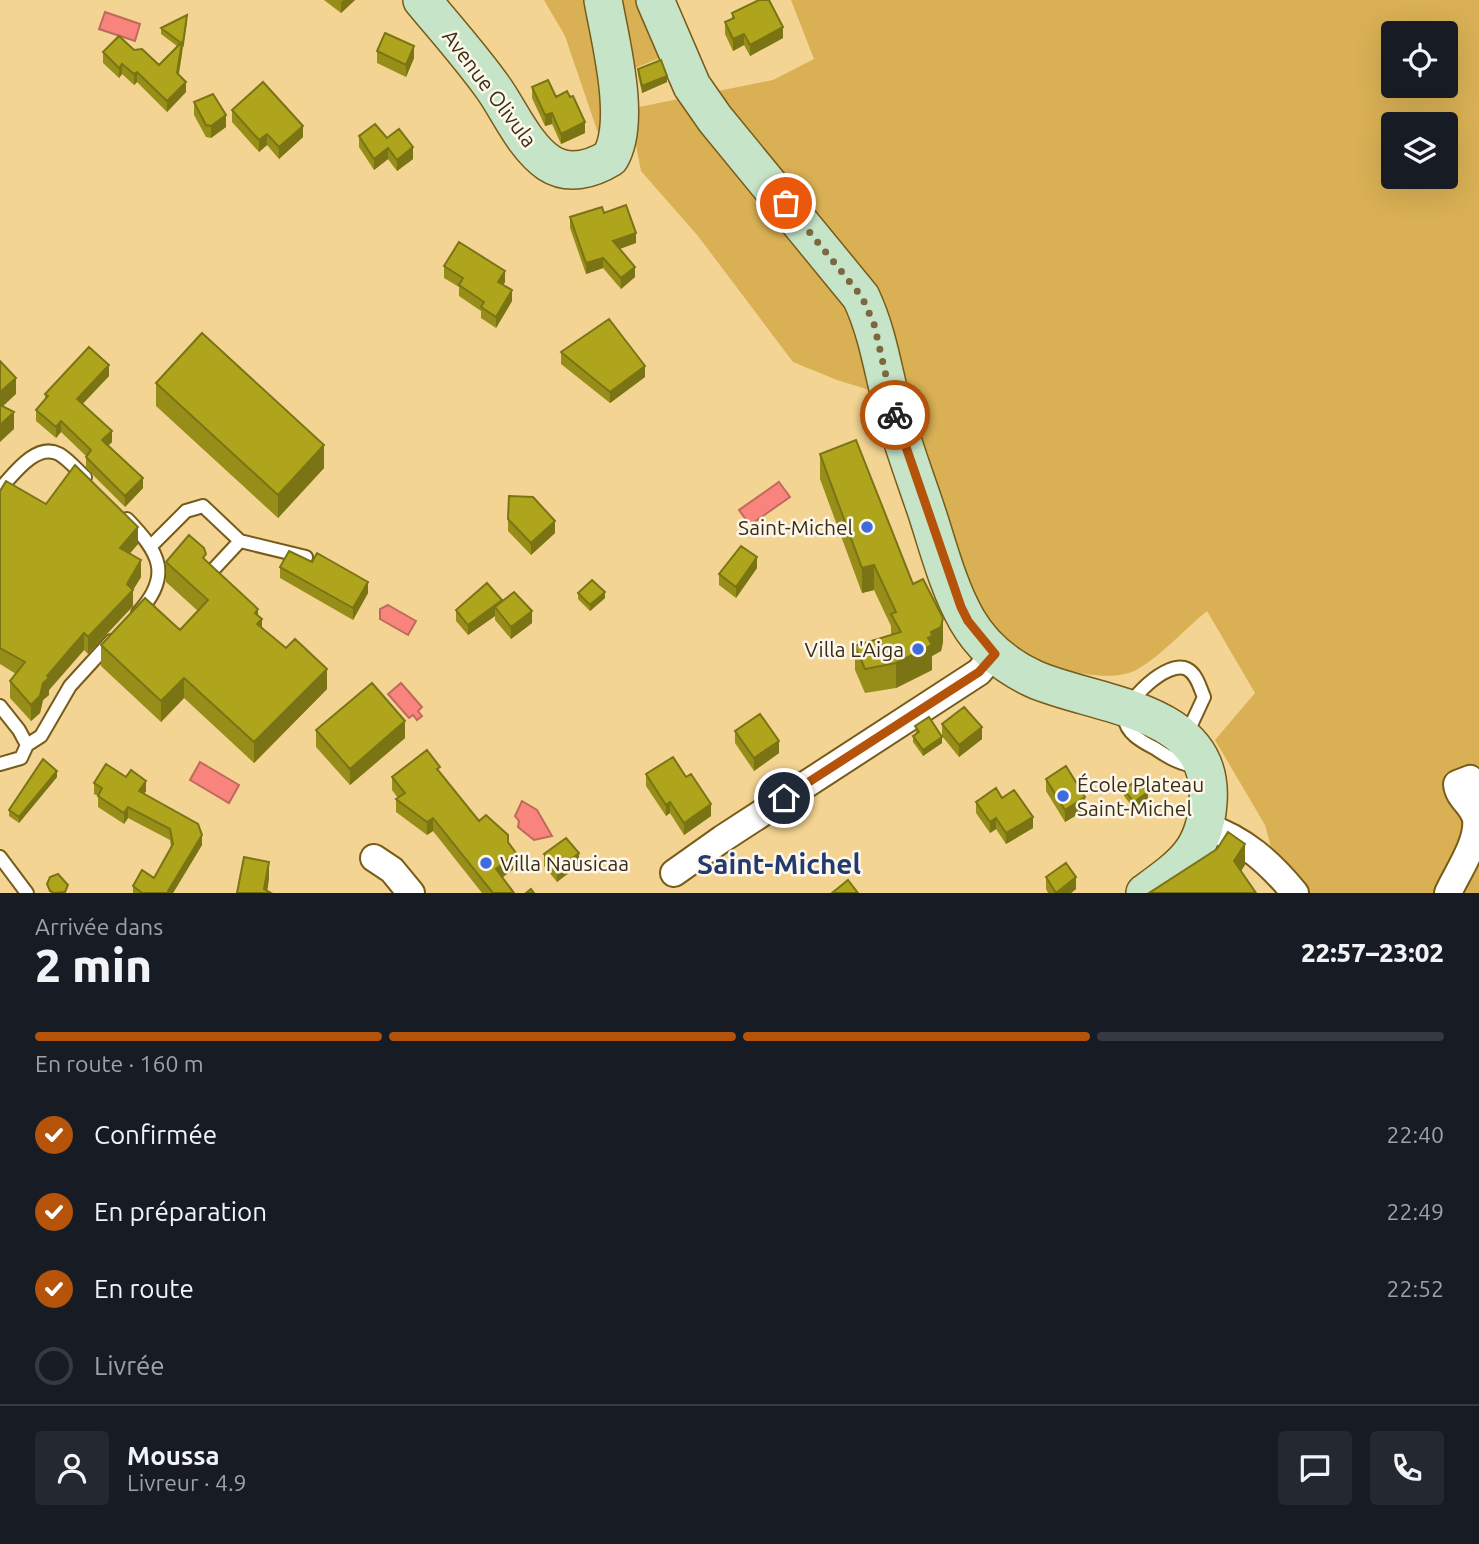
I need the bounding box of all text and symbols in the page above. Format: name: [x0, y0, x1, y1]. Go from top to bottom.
map controls: [1381, 21, 1458, 189]
button: locate: [1381, 21, 1458, 98]
street label: Avenue Olivula: [438, 24, 542, 152]
button: layers: [1381, 112, 1458, 189]
pin: [756, 173, 816, 233]
icon: bag: [767, 184, 805, 222]
courier: [860, 380, 930, 450]
icon: bike: [876, 396, 914, 434]
place label: Saint-Michel: [738, 515, 853, 539]
marker: Saint-Michel: [859, 519, 875, 535]
place label: Villa L'Aiga: [805, 637, 904, 661]
marker: Villa L'Aiga: [910, 641, 926, 657]
pin: [754, 768, 814, 828]
place label: École Plateau Saint-Michel: [1077, 772, 1204, 820]
icon: home: [765, 779, 803, 817]
marker: École Plateau Saint-Michel: [1055, 788, 1071, 804]
district label: Saint-Michel: [697, 848, 861, 879]
place label: Villa Nausicaa: [500, 851, 629, 875]
marker: Villa Nausicaa: [478, 855, 494, 871]
text: Arrivée dans: [35, 914, 163, 939]
text: 22:57–23:02: [1301, 938, 1444, 967]
text: 2 min: [35, 939, 152, 991]
text: En route · 160 m: [35, 1051, 204, 1076]
icon: check: [35, 1116, 73, 1154]
text: Confirmée: [94, 1120, 217, 1149]
text: 22:40: [1386, 1122, 1444, 1147]
icon: check: [35, 1193, 73, 1231]
text: En préparation: [94, 1197, 267, 1226]
text: 22:49: [1386, 1199, 1444, 1224]
icon: check: [35, 1270, 73, 1308]
text: En route: [94, 1274, 194, 1303]
text: 22:52: [1386, 1276, 1444, 1301]
text: Livrée: [94, 1351, 165, 1380]
button: person: [35, 1431, 109, 1505]
button: chat: [1278, 1431, 1352, 1505]
button: phone: [1370, 1431, 1444, 1505]
text: Moussa: [127, 1441, 220, 1470]
text: Livreur · 4.9: [127, 1470, 247, 1495]

